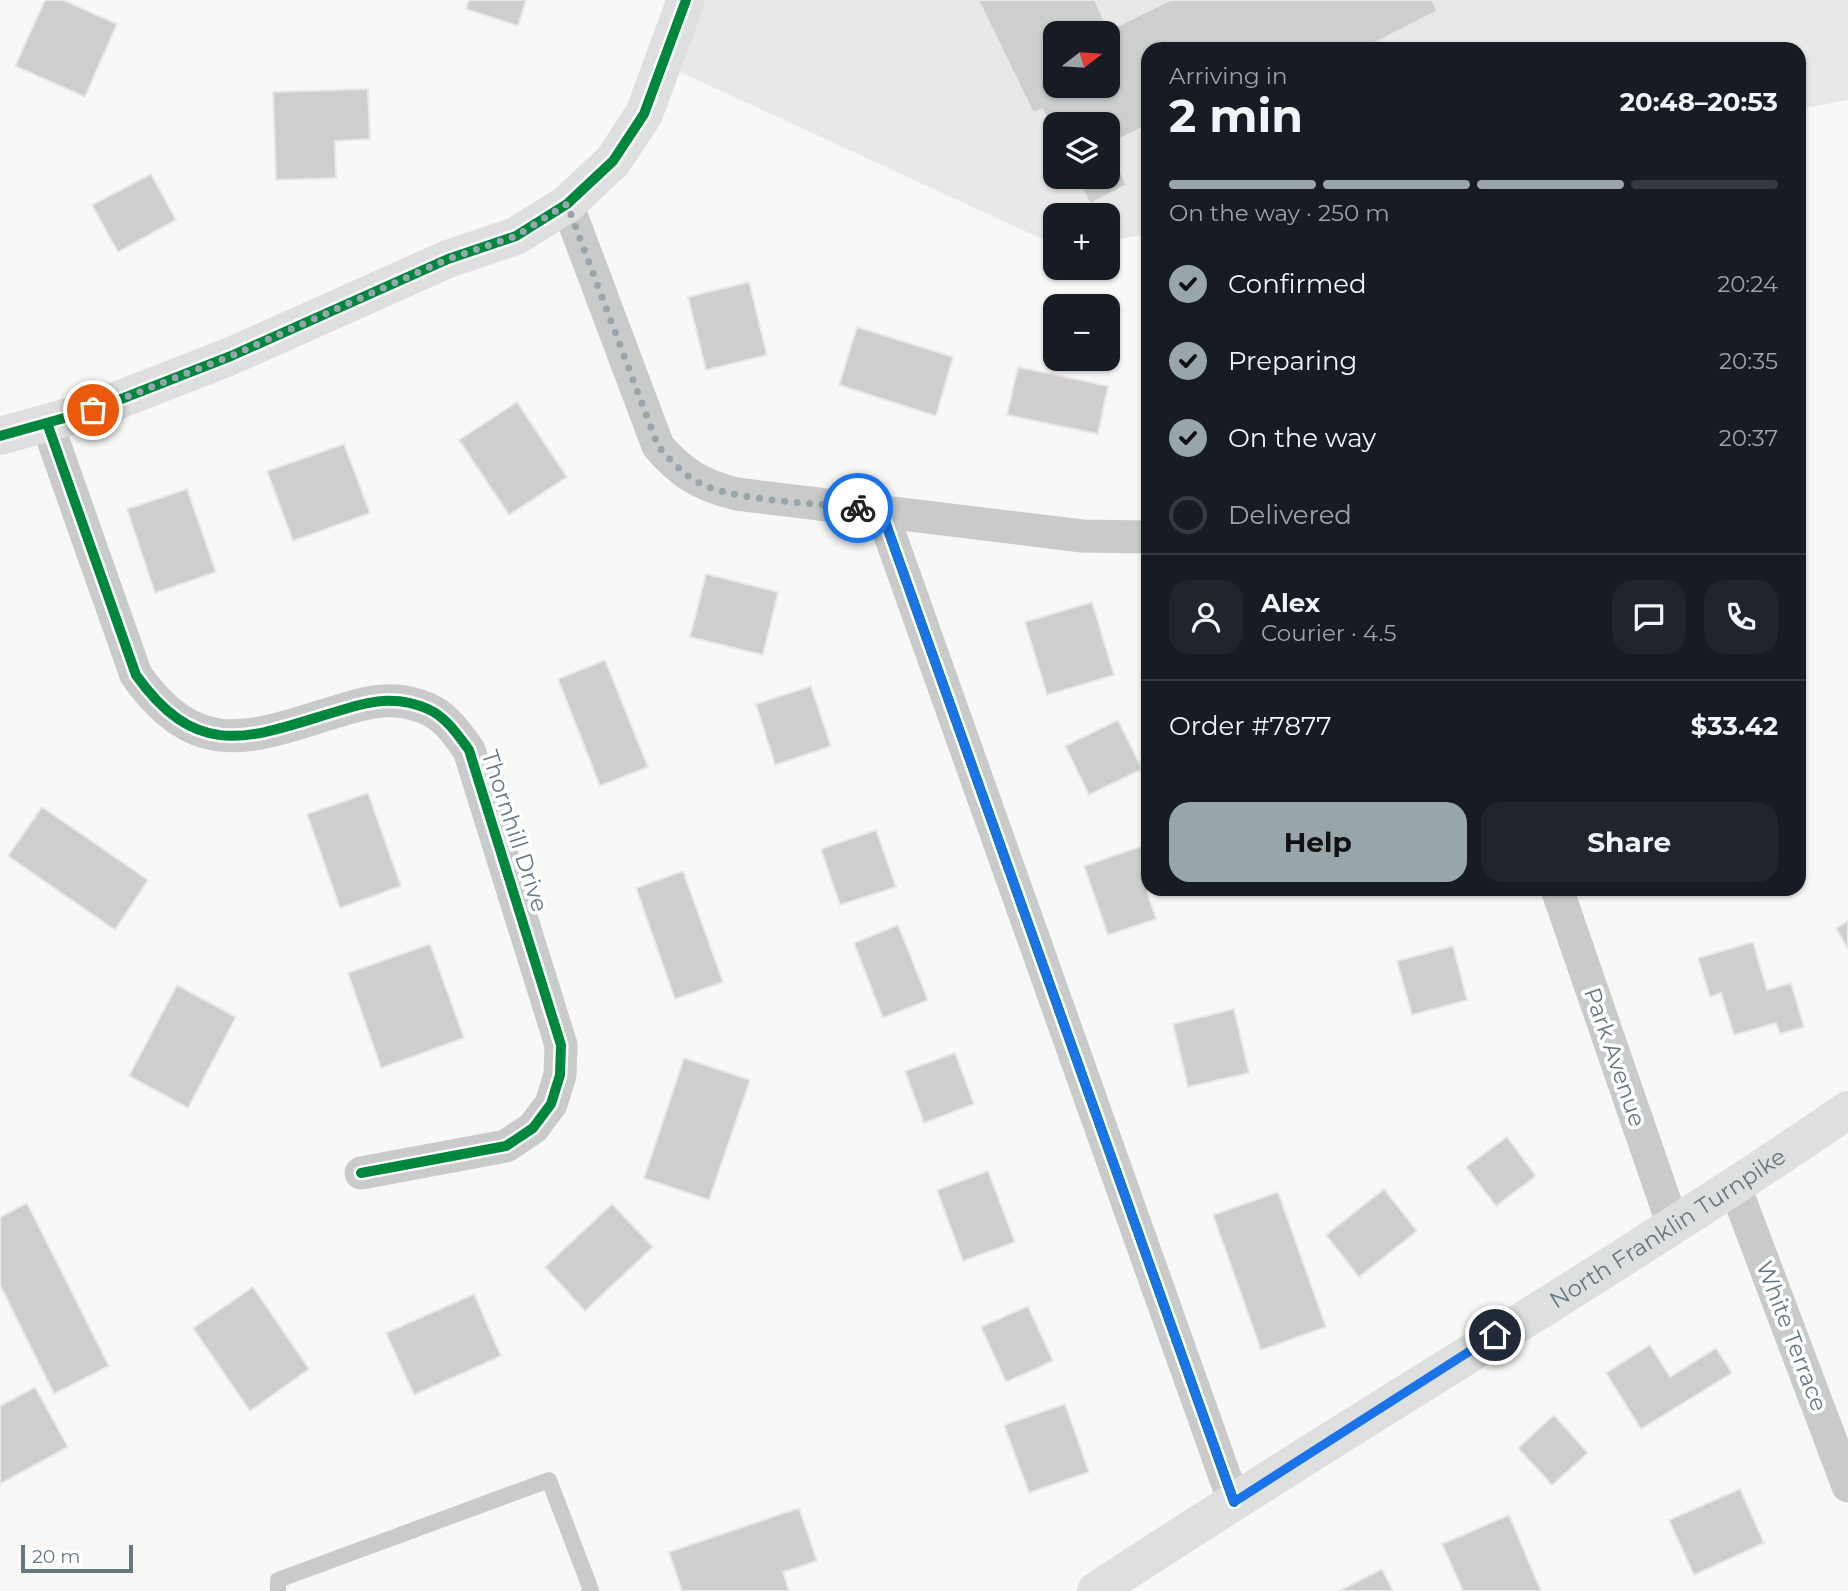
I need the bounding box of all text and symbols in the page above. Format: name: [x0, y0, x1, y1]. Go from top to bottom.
north arrow: [1043, 21, 1120, 98]
map controls: [1043, 21, 1120, 371]
text: Arriving in: [1169, 62, 1288, 90]
text: 20:48–20:53: [1620, 86, 1778, 118]
text: 2 min: [1169, 87, 1303, 144]
button: layers: [1043, 112, 1120, 189]
text: On the way · 250 m: [1169, 199, 1390, 227]
button: +: [1043, 203, 1120, 280]
icon: check: [1169, 265, 1207, 303]
text: Confirmed: [1228, 268, 1367, 300]
text: 20:24: [1717, 270, 1778, 298]
button: −: [1043, 294, 1120, 371]
icon: check: [1169, 342, 1207, 380]
text: Preparing: [1228, 345, 1357, 377]
text: 20:35: [1719, 347, 1778, 375]
pin: [63, 380, 123, 440]
icon: bag: [74, 391, 112, 429]
icon: check: [1169, 419, 1207, 457]
text: On the way: [1228, 422, 1376, 454]
text: 20:37: [1719, 424, 1778, 452]
courier: [823, 473, 893, 543]
icon: bike: [839, 489, 877, 527]
text: Delivered: [1228, 499, 1352, 531]
button: person: [1169, 580, 1243, 654]
button: chat: [1612, 580, 1686, 654]
button: phone: [1704, 580, 1778, 654]
text: Alex: [1261, 587, 1320, 619]
text: Courier · 4.5: [1261, 619, 1396, 647]
text: Order #7877: [1169, 710, 1332, 742]
text: $33.42: [1691, 710, 1778, 742]
street label: Thornhill Drive: [476, 747, 554, 915]
button: Help: [1169, 802, 1467, 882]
button: Share: [1481, 802, 1778, 882]
street label: Park Avenue: [1578, 984, 1652, 1130]
street label: North Franklin Turnpike: [1544, 1142, 1791, 1314]
street label: White Terrace: [1750, 1257, 1834, 1415]
pin: [1465, 1305, 1525, 1365]
icon: home: [1476, 1316, 1514, 1354]
scale bar: [21, 1542, 133, 1574]
text: 20 m: [32, 1545, 80, 1568]

